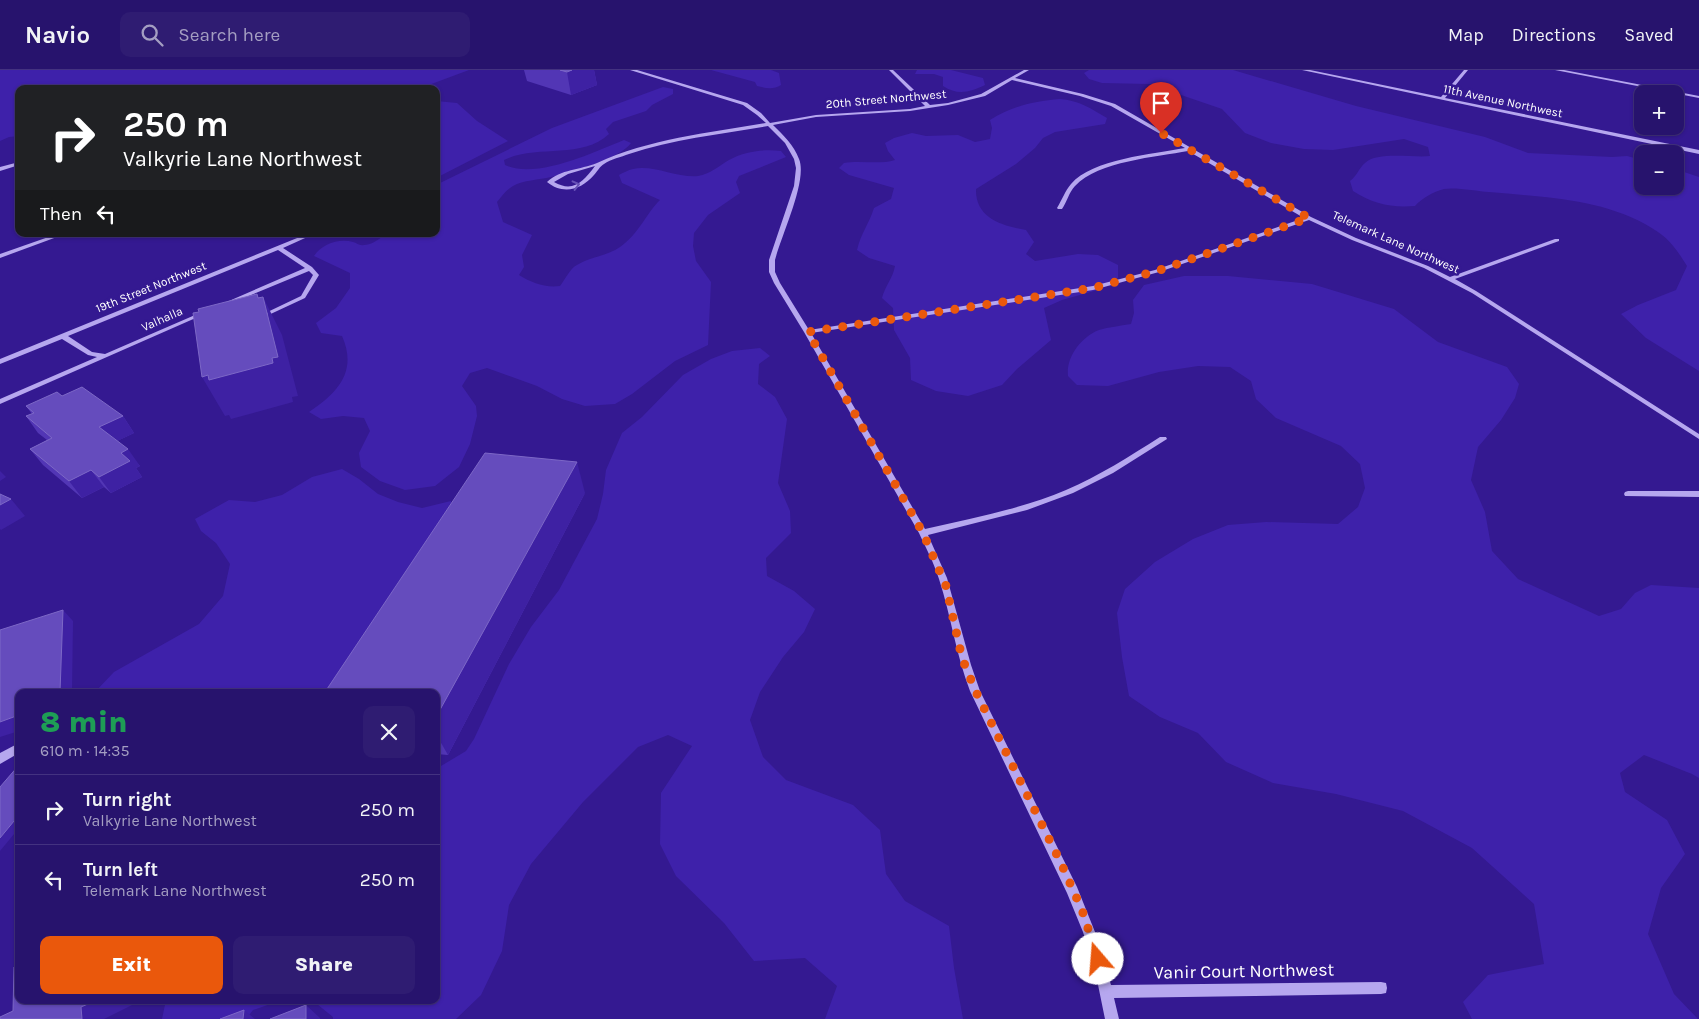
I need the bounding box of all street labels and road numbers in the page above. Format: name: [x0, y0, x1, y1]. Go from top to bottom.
street label: 11th Avenue Northwest: [1442, 82, 1564, 121]
street label: 20th Street Northwest: [825, 87, 947, 111]
street label: Telemark Lane Northwest: [1330, 208, 1462, 277]
street label: 19th Street Northwest: [94, 258, 209, 316]
street label: Valhalla: [139, 304, 185, 334]
street label: Vanir Court Northwest: [1154, 958, 1335, 984]

